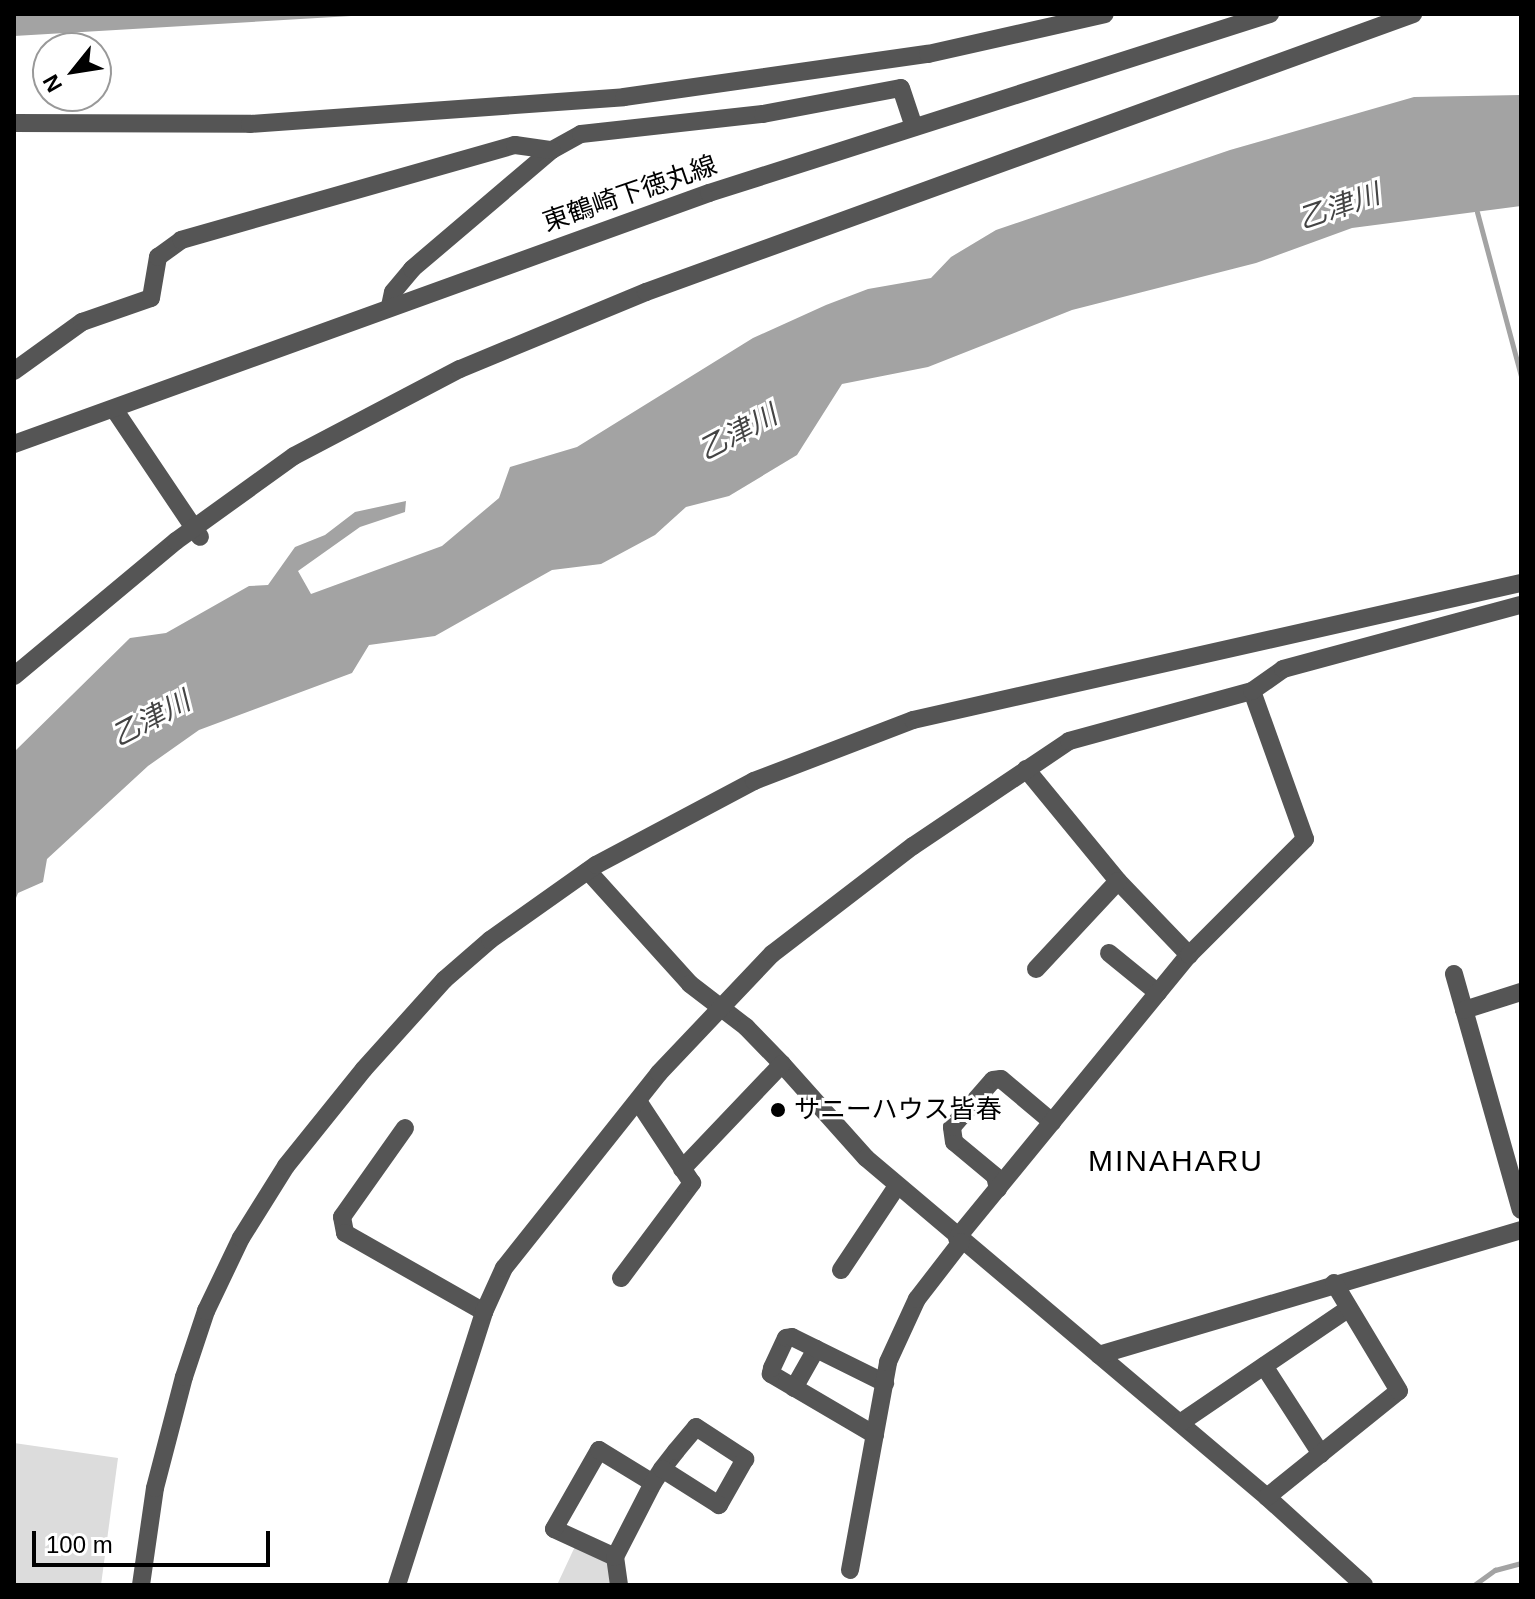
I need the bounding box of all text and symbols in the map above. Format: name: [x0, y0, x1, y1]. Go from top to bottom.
north arrow: [32, 32, 112, 112]
text: N: [38, 70, 67, 96]
street label: 東鶴崎下徳丸線: [539, 150, 721, 238]
water label: 乙津川: [1294, 177, 1384, 237]
water label: 乙津川: [693, 398, 783, 468]
water label: 乙津川: [106, 684, 196, 754]
place label: サニーハウス皆春: [794, 1094, 1002, 1126]
marker: サニーハウス皆春: [769, 1101, 787, 1119]
district label: MINAHARU: [1088, 1143, 1264, 1179]
scale bar: [36, 1515, 274, 1565]
text: 100 m: [46, 1531, 113, 1558]

